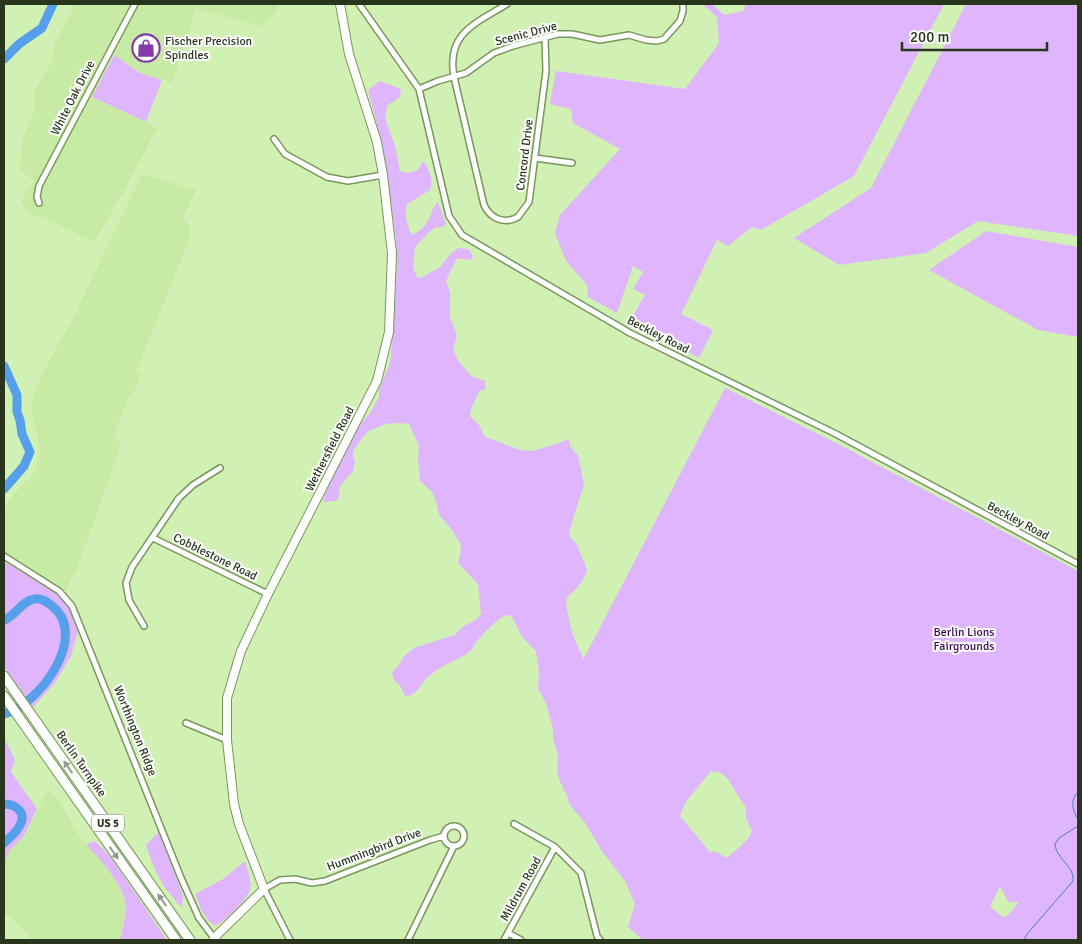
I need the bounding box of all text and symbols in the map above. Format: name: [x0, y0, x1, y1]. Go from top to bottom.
street label: Scenic Drive: [494, 19, 558, 49]
scale bar: [902, 20, 1047, 52]
text: 200 m: [910, 28, 950, 46]
shop icon: Fischer Precision Spindles: [131, 33, 161, 63]
place label: Fischer Precision Spindles: [165, 34, 252, 63]
street label: White Oak Drive: [48, 58, 98, 138]
street label: Concord Drive: [513, 118, 537, 192]
street label: Beckley Road: [624, 313, 692, 357]
street label: Wethersfield Road: [302, 404, 358, 494]
street label: Beckley Road: [984, 498, 1052, 544]
street label: Cobblestone Road: [170, 530, 260, 584]
park label: Berlin Lions Fairgrounds: [933, 625, 995, 654]
street label: Worthington Ridge: [110, 684, 160, 778]
street label: Berlin Turnpike: [53, 728, 109, 800]
one-way arrow: [63, 761, 73, 774]
road number: US 5: [92, 814, 124, 831]
street label: Hummingbird Drive: [325, 825, 423, 875]
one-way arrow: [109, 846, 119, 860]
street label: Mildrum Road: [497, 854, 545, 924]
one-way arrow: [157, 894, 167, 907]

